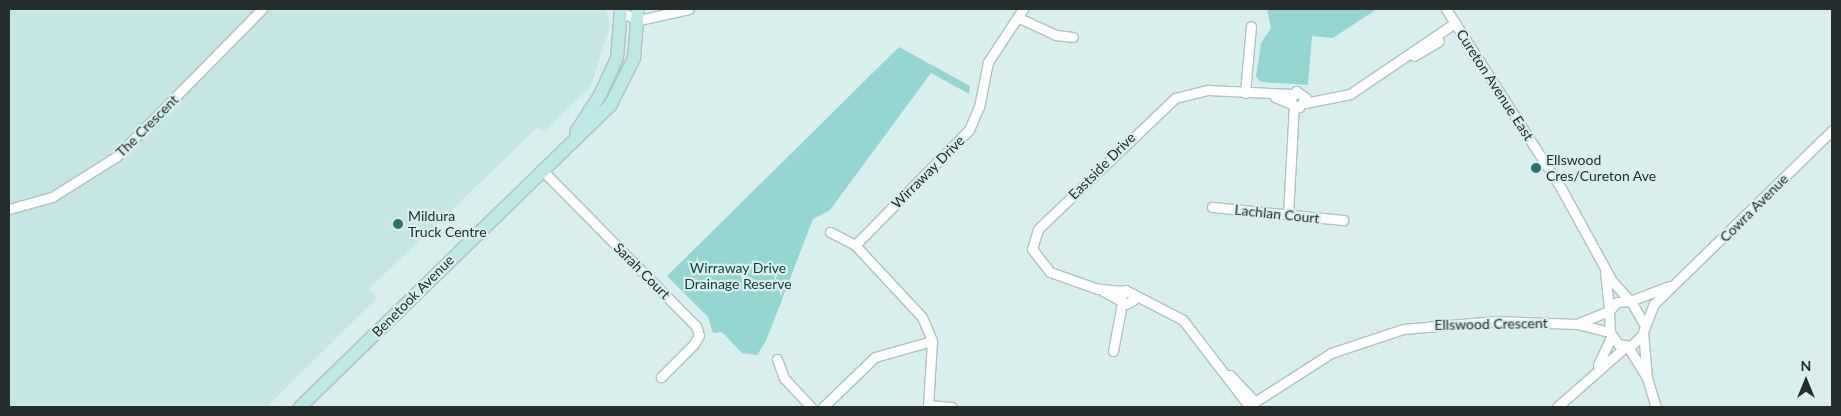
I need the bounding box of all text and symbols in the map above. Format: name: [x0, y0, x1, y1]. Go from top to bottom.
street label: Cureton Avenue East: [1453, 26, 1537, 144]
street label: The Crescent: [112, 91, 182, 161]
street label: Eastside Drive: [1065, 129, 1139, 203]
street label: Wirraway Drive: [888, 132, 968, 212]
place label: Ellswood Cres/Cureton Ave: [1546, 152, 1657, 184]
marker: Ellswood Cres/Cureton Ave: [1530, 162, 1542, 174]
street label: Cowra Avenue: [1716, 170, 1792, 246]
street label: Lachlan Court: [1234, 201, 1320, 227]
place label: Mildura Truck Centre: [408, 208, 487, 240]
marker: Mildura Truck Centre: [392, 218, 404, 230]
street label: Sarah Court: [610, 239, 674, 303]
street label: Benetook Avenue: [368, 251, 458, 341]
park label: Wirraway Drive Drainage Reserve: [684, 260, 792, 292]
street label: Ellswood Crescent: [1434, 315, 1548, 333]
north arrow: [1781, 356, 1831, 406]
text: N: [1801, 357, 1811, 374]

